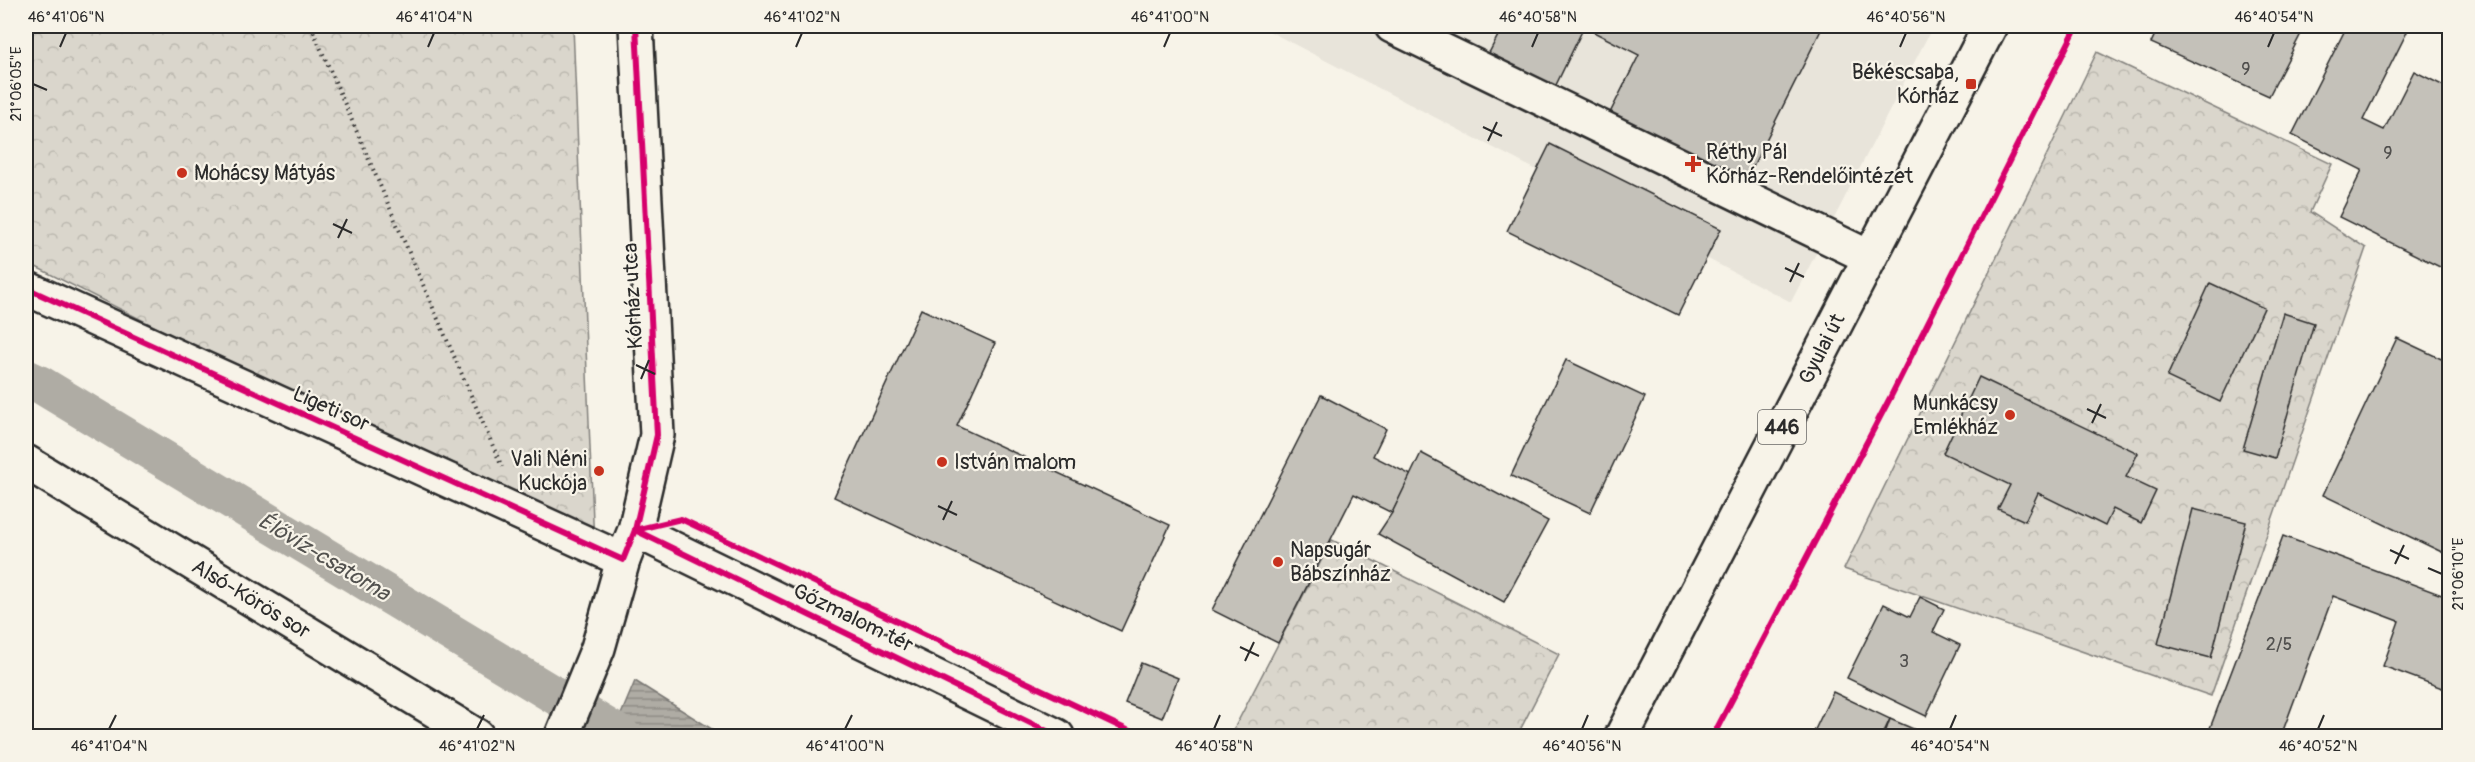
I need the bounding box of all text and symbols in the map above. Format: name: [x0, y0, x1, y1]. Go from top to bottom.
text: 46°41'06"N: [28, 8, 104, 27]
text: 46°41'04"N: [396, 8, 472, 27]
text: 46°41'02"N: [764, 8, 840, 27]
text: 46°41'00"N: [1131, 8, 1209, 27]
text: 46°40'58"N: [1499, 8, 1577, 27]
text: 46°40'56"N: [1866, 8, 1946, 27]
text: 46°40'54"N: [2235, 8, 2313, 27]
text: 21°06'05"E: [7, 46, 26, 122]
house number: 9: [2241, 58, 2251, 81]
place label: Békéscsaba, Kórház: [1852, 59, 1959, 110]
marker: Békéscsaba, Kórház: [1964, 77, 1978, 91]
place label: Réthy Pál Kórház-Rendelőintézet: [1706, 139, 1914, 190]
house number: 9: [2383, 142, 2393, 165]
marker: Réthy Pál Kórház-Rendelőintézet: [1684, 155, 1702, 173]
place label: Mohácsy Mátyás: [194, 160, 336, 187]
marker: Mohácsy Mátyás: [175, 166, 189, 180]
street label: Kórház utca: [617, 242, 649, 350]
street label: Gyulai út: [1793, 309, 1851, 389]
street label: Ligeti sor: [288, 380, 374, 438]
place label: Munkácsy Emlékház: [1913, 390, 1998, 441]
marker: Munkácsy Emlékház: [2003, 408, 2017, 422]
road number: 446: [1758, 410, 1806, 444]
place label: Vali Néni Kuckója: [510, 446, 587, 497]
place label: István malom: [954, 449, 1076, 476]
marker: István malom: [935, 455, 949, 469]
marker: Vali Néni Kuckója: [592, 464, 606, 478]
water label: Élővíz-csatorna: [253, 507, 396, 608]
place label: Napsugár Bábszínház: [1290, 537, 1391, 588]
text: 21°06'10"E: [2449, 537, 2468, 610]
street label: Alsó-Körös sor: [187, 553, 316, 645]
marker: Napsugár Bábszínház: [1271, 555, 1285, 569]
street label: Gőzmalom tér: [788, 577, 918, 659]
house number: 2/5: [2266, 633, 2292, 656]
house number: 3: [1899, 650, 1909, 673]
text: 46°41'04"N: [71, 737, 147, 756]
text: 46°41'02"N: [439, 737, 515, 756]
text: 46°41'00"N: [806, 737, 884, 756]
text: 46°40'58"N: [1175, 737, 1253, 756]
text: 46°40'56"N: [1542, 737, 1622, 756]
text: 46°40'54"N: [1911, 737, 1989, 756]
text: 46°40'52"N: [2279, 737, 2357, 756]

